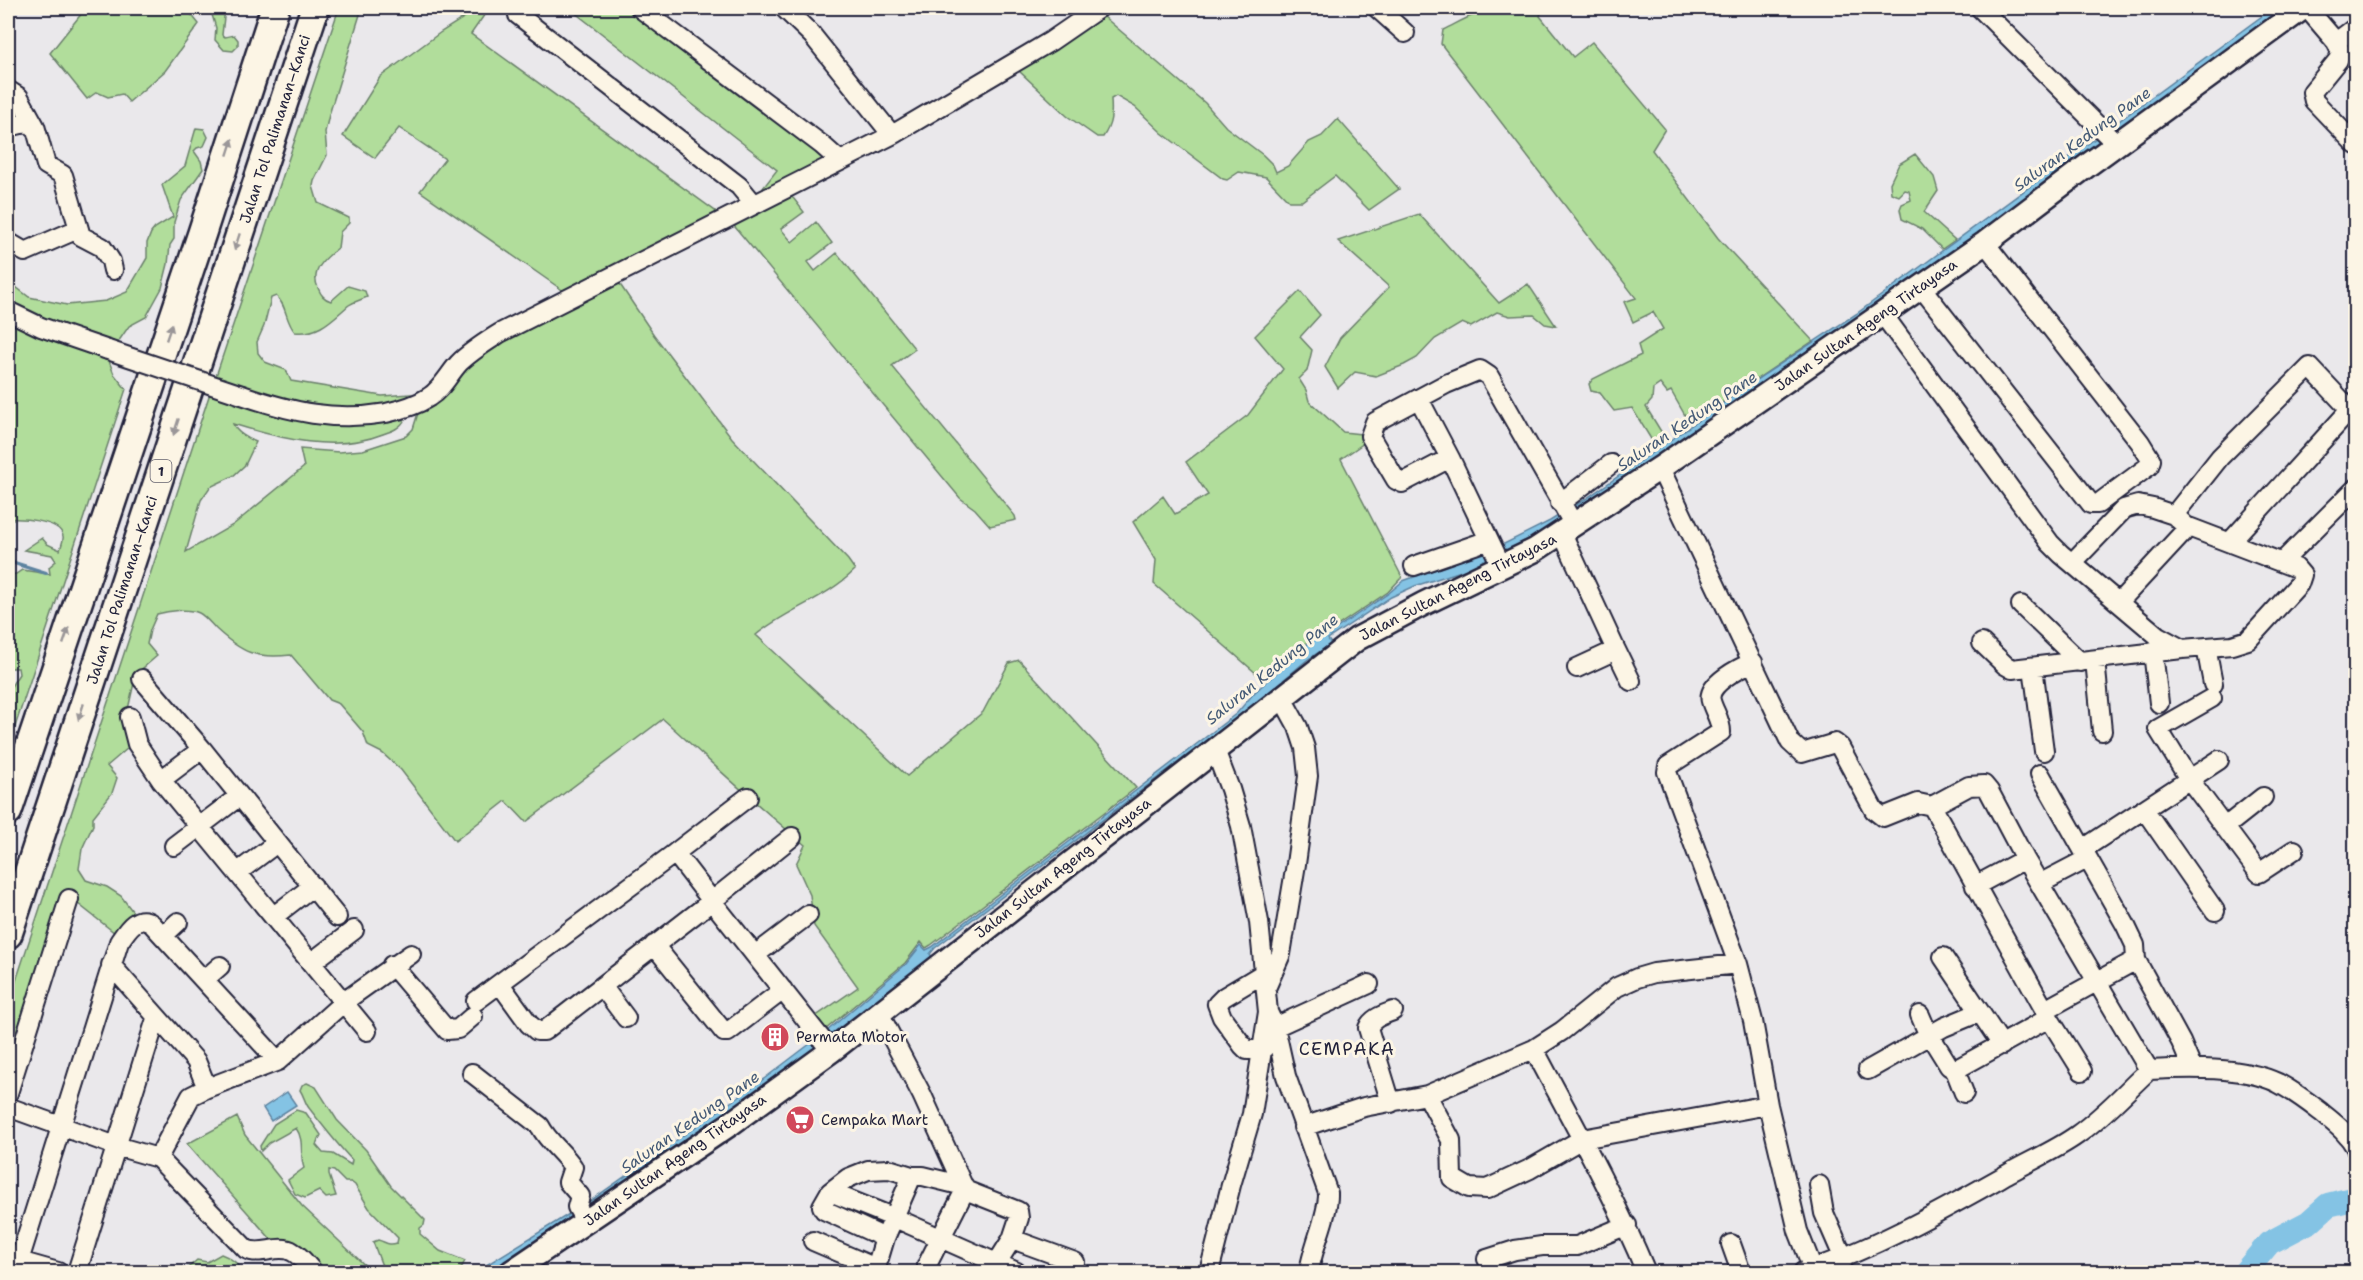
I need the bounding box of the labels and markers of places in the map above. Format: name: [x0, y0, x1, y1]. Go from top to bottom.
building icon: Permata Motor: [759, 1021, 791, 1053]
place label: Permata Motor: [796, 1027, 907, 1047]
supermarket icon: Cempaka Mart: [784, 1104, 816, 1136]
place label: Cempaka Mart: [821, 1110, 928, 1130]

